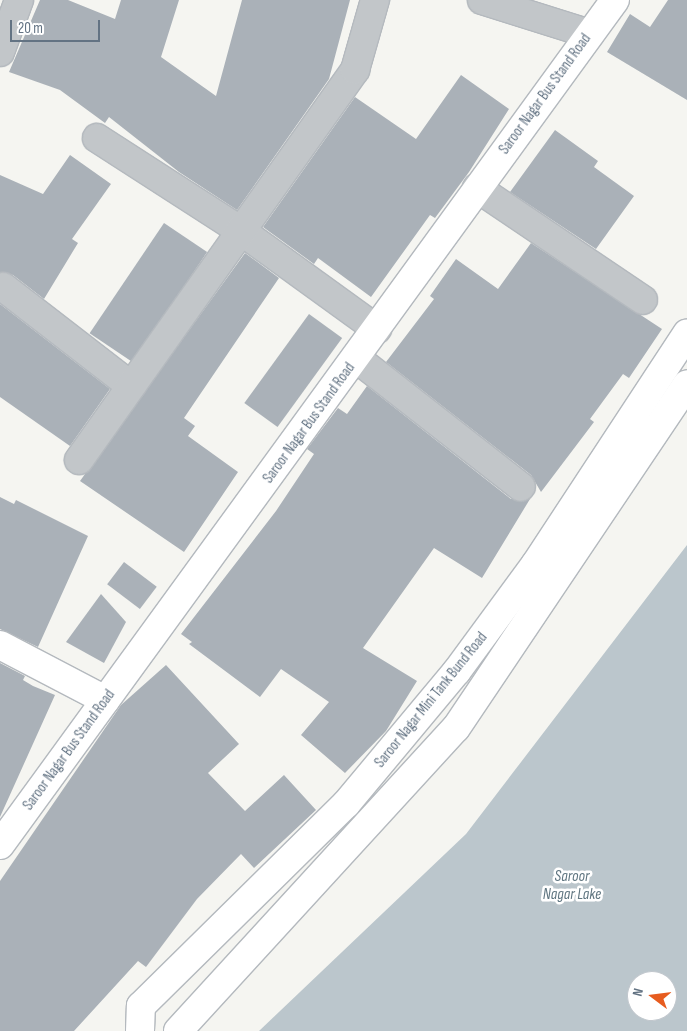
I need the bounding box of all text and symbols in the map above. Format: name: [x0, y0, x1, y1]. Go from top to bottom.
scale bar: [12, 10, 102, 42]
text: 20 m: [18, 19, 43, 38]
street label: Saroor Nagar Bus Stand Road: [495, 30, 595, 158]
street label: Saroor Nagar Bus Stand Road: [259, 359, 359, 487]
street label: Saroor Nagar Mini Tank Bund Road: [371, 629, 491, 771]
street label: Saroor Nagar Bus Stand Road: [19, 686, 119, 814]
water label: Saroor Nagar Lake: [543, 867, 601, 905]
north arrow: [627, 971, 677, 1021]
text: N: [629, 986, 647, 998]

